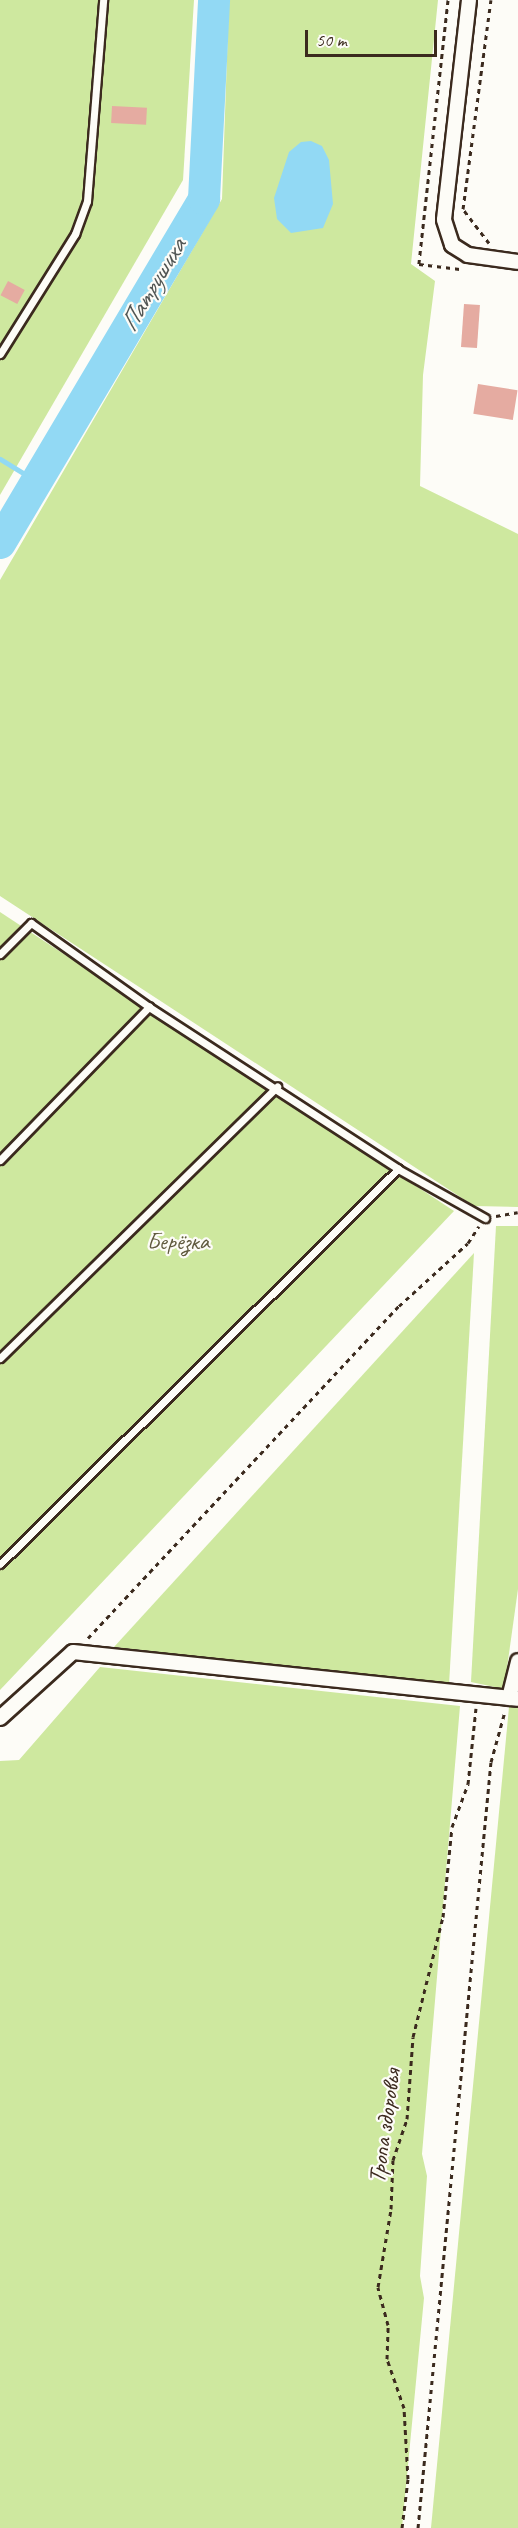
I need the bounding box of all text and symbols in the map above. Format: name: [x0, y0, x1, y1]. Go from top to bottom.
scale bar: [308, 18, 440, 56]
text: 50 m: [316, 29, 347, 51]
water label: Патрушиха: [113, 233, 193, 337]
park label: Берёзка: [147, 1228, 209, 1256]
street label: Тропа здоровья: [363, 2068, 407, 2184]

